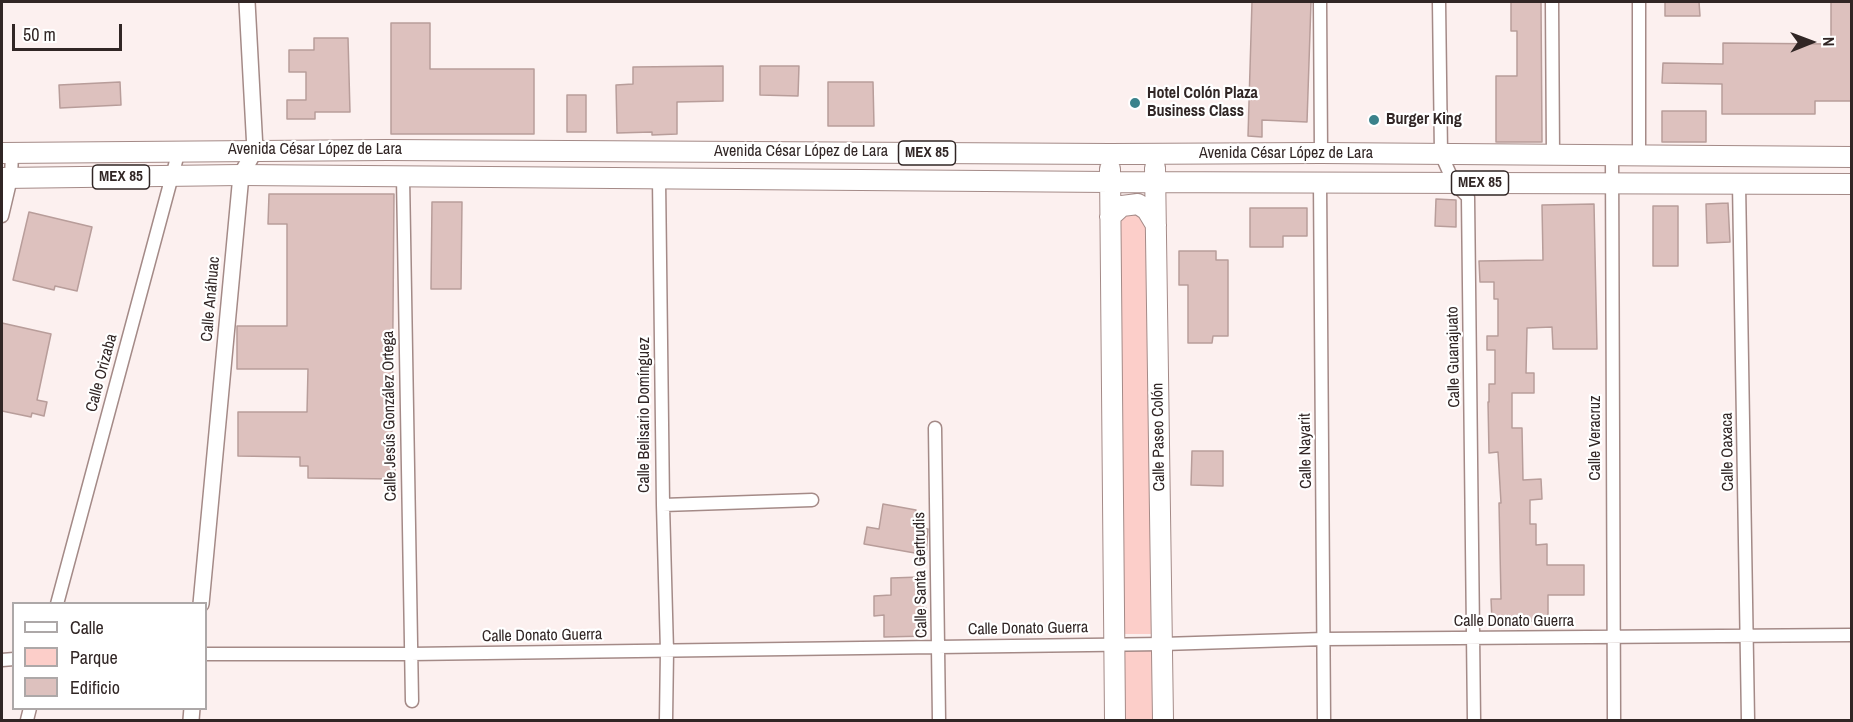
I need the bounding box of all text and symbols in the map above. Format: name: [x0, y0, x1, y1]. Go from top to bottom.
scale bar: [15, 12, 124, 50]
north arrow: [1781, 12, 1841, 72]
text: 50 m: [23, 22, 56, 47]
text: N: [1818, 37, 1840, 47]
place label: Hotel Colón Plaza Business Class: [1147, 84, 1258, 122]
marker: Hotel Colón Plaza Business Class: [1128, 96, 1142, 110]
place label: Burger King: [1386, 110, 1462, 130]
marker: Burger King: [1367, 113, 1381, 127]
street label: Avenida César López de Lara: [228, 140, 402, 160]
road number: MEX 85: [898, 141, 956, 165]
street label: Avenida César López de Lara: [714, 142, 888, 162]
street label: Avenida César López de Lara: [1199, 144, 1373, 164]
road number: MEX 85: [92, 165, 150, 189]
road number: MEX 85: [1452, 171, 1508, 195]
street label: Calle Anáhuac: [198, 256, 224, 342]
street label: Calle Guanajuato: [1444, 306, 1464, 408]
street label: Calle Jesús González Ortega: [379, 331, 401, 501]
street label: Calle Orizaba: [82, 332, 122, 414]
street label: Calle Belisario Domínguez: [635, 337, 655, 493]
street label: Calle Paseo Colón: [1148, 383, 1170, 491]
street label: Calle Veracruz: [1586, 395, 1606, 481]
street label: Calle Oaxaca: [1718, 412, 1738, 492]
street label: Calle Nayarit: [1296, 413, 1316, 489]
street label: Calle Santa Gertrudis: [910, 512, 932, 638]
legend: [12, 602, 207, 710]
street label: Calle Donato Guerra: [1454, 612, 1574, 632]
text: Calle: [70, 615, 104, 640]
street label: Calle Donato Guerra: [968, 618, 1088, 640]
street label: Calle Donato Guerra: [482, 625, 602, 647]
text: Parque: [70, 645, 118, 670]
text: Edificio: [70, 675, 120, 700]

